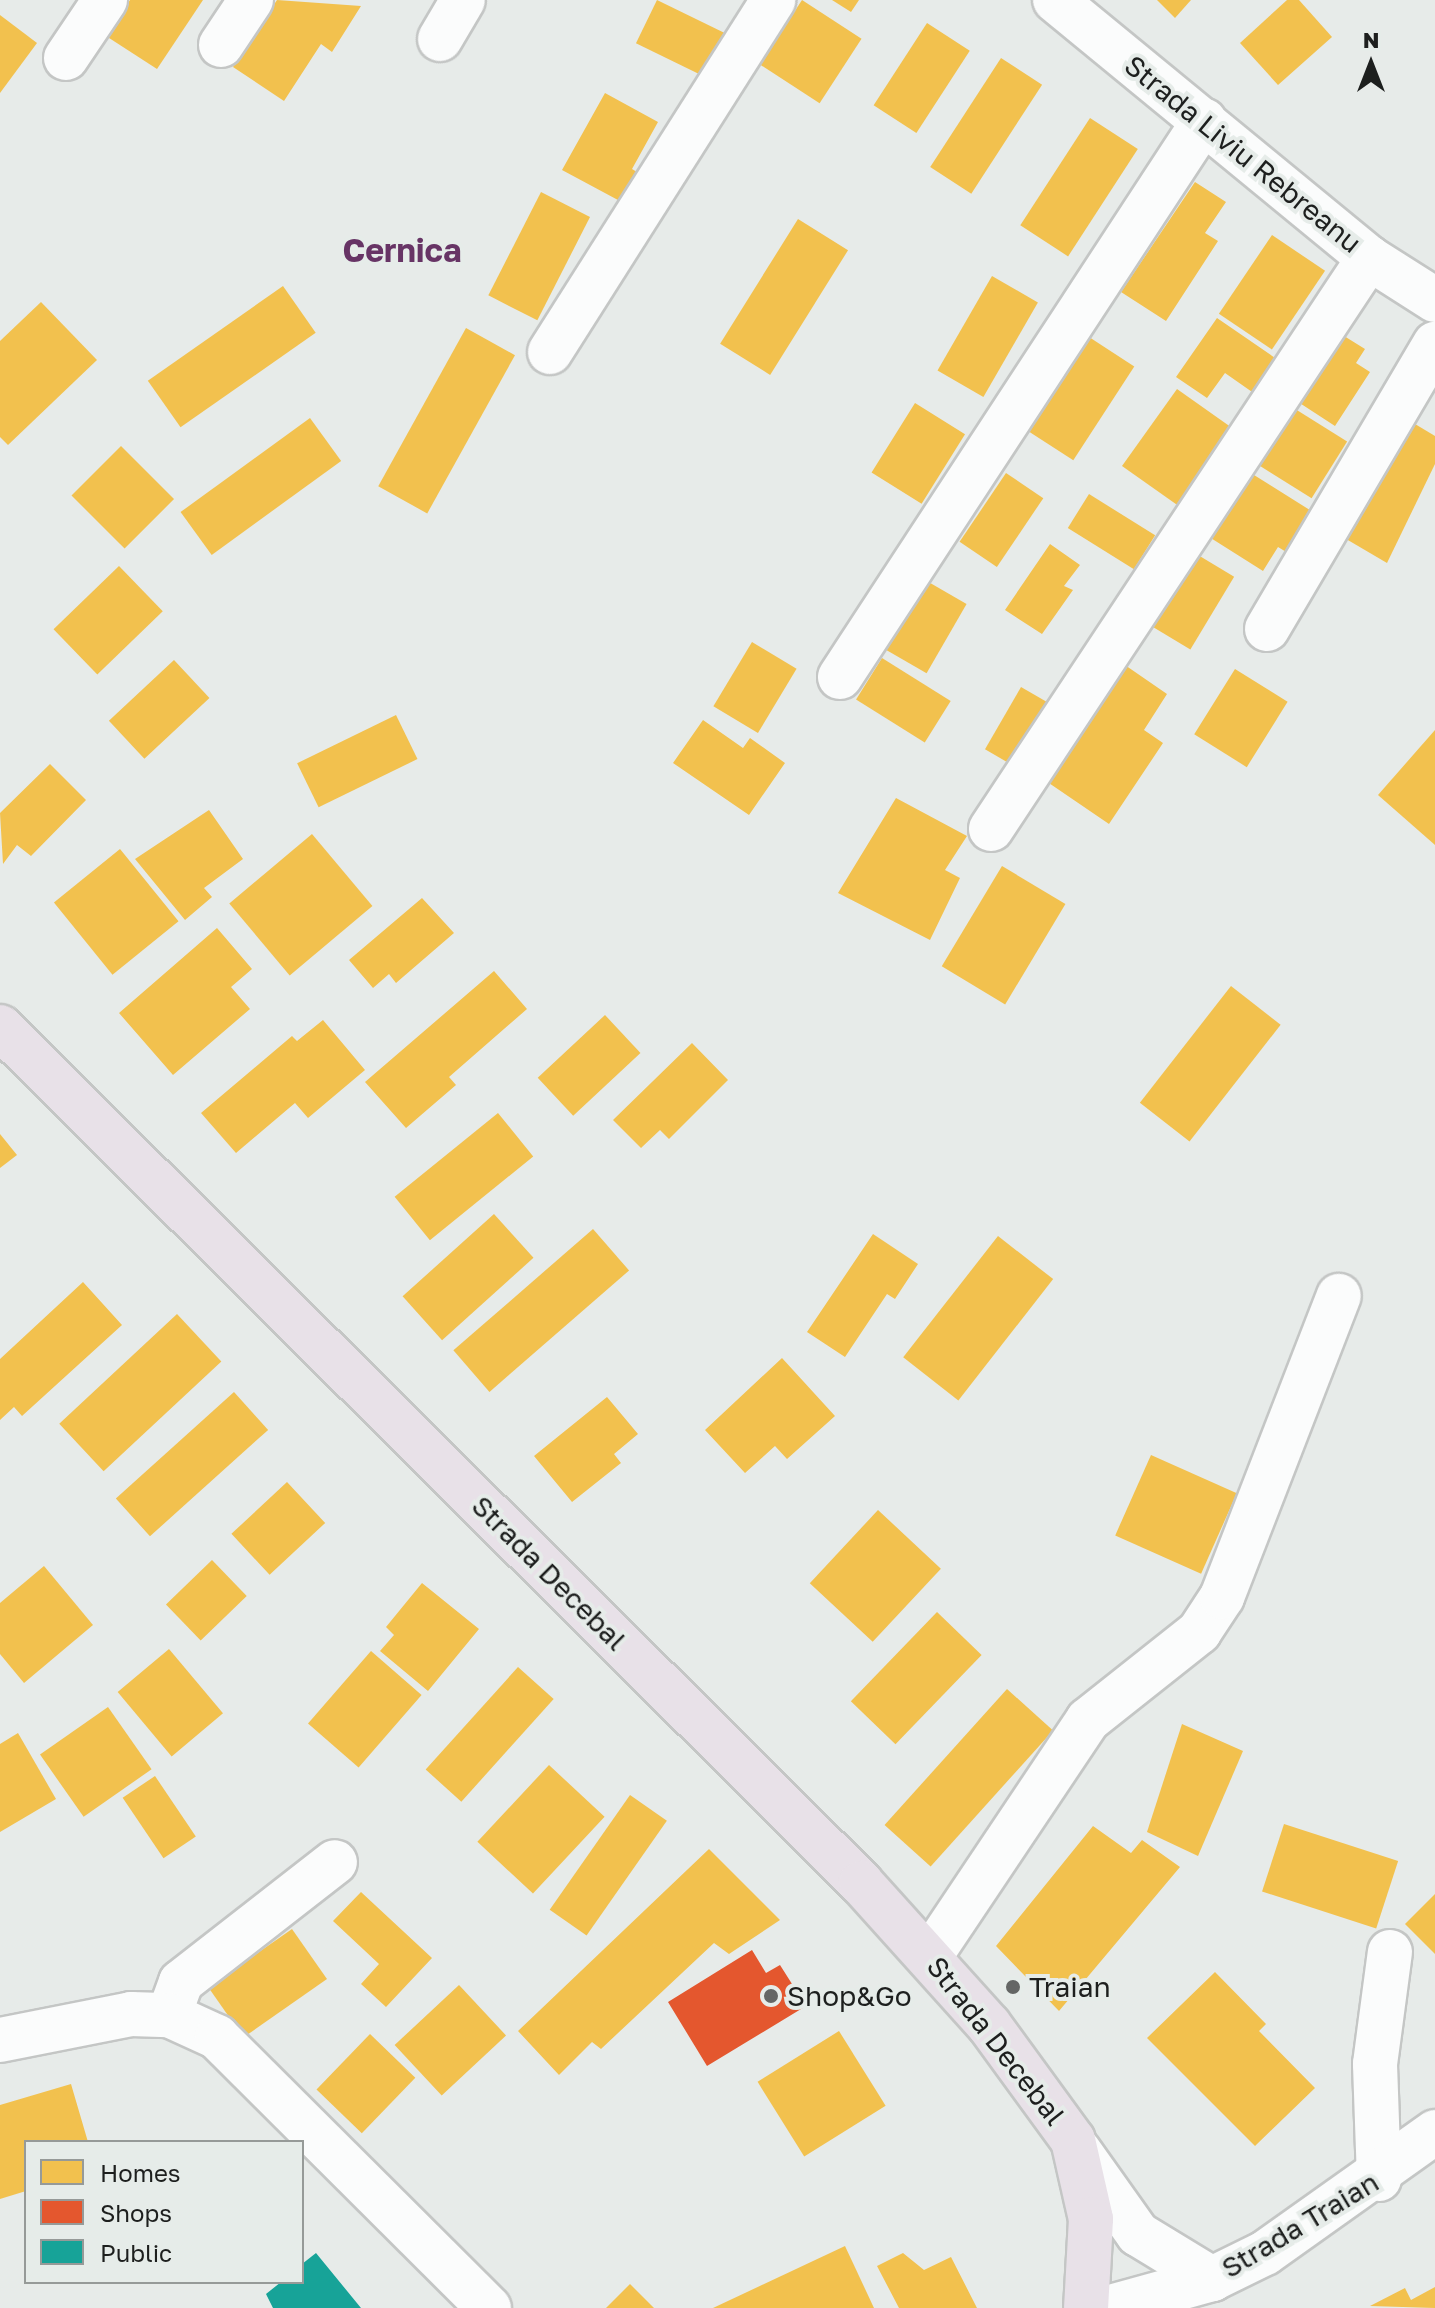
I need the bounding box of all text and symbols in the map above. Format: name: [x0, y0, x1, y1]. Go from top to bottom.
north arrow: [1331, 24, 1411, 104]
text: N: [1363, 26, 1379, 53]
street label: Strada Liviu Rebreanu: [1118, 48, 1368, 260]
district label: Cernica: [342, 231, 462, 269]
street label: Strada Decebal: [465, 1489, 633, 1657]
street label: Strada Decebal: [920, 1950, 1072, 2132]
place label: Traian: [1029, 1970, 1111, 2004]
marker: Traian: [1004, 1978, 1022, 1996]
place label: Shop&Go: [787, 1979, 911, 2013]
marker: Shop&Go: [762, 1987, 780, 2005]
legend: [24, 2140, 304, 2284]
text: Homes: [100, 2158, 181, 2187]
street label: Strada Traian: [1216, 2165, 1384, 2285]
text: Shops: [100, 2198, 172, 2227]
text: Public: [100, 2238, 172, 2267]

